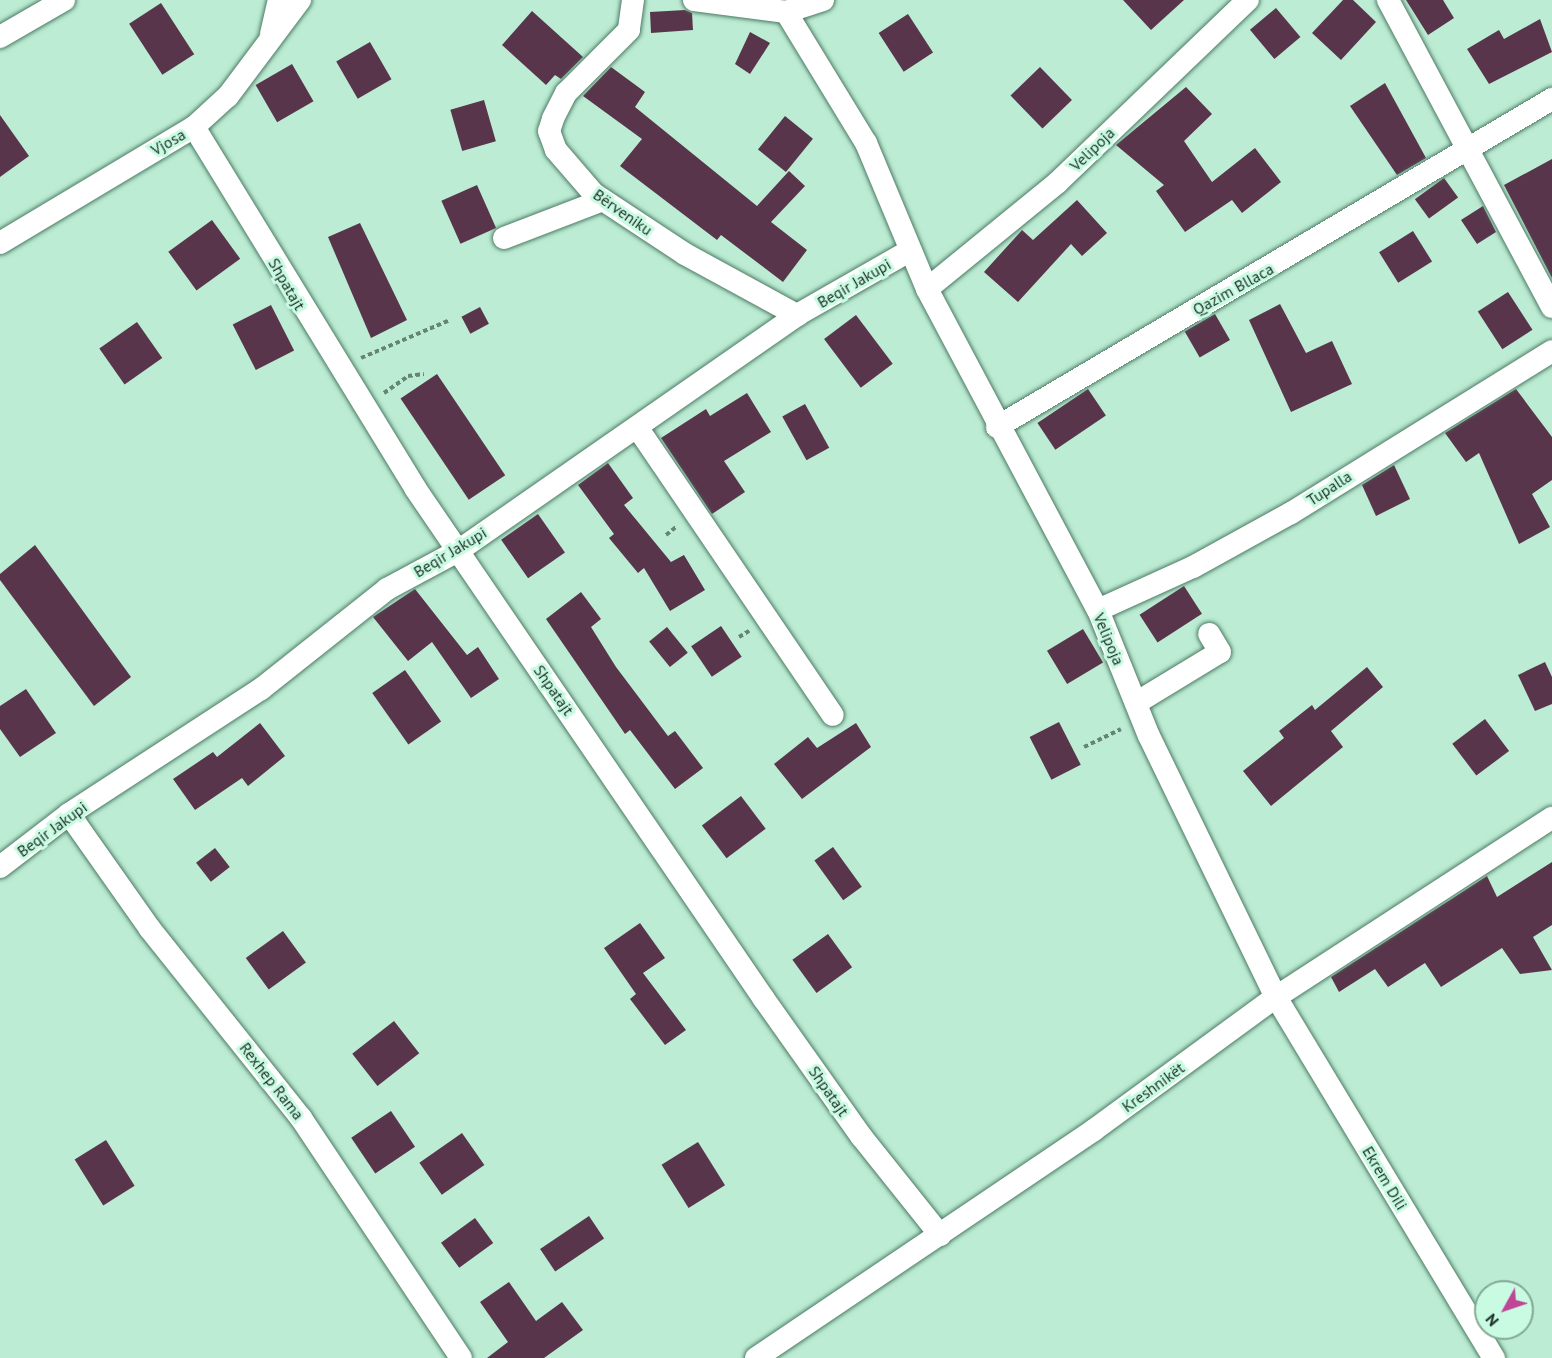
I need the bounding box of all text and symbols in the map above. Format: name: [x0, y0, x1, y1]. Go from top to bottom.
street label: Velipoja: [1066, 123, 1118, 175]
street label: Vjosa: [147, 125, 189, 159]
street label: Bërveniku: [590, 185, 656, 239]
street label: Beqir Jakupi: [814, 254, 894, 312]
street label: Shpatajt: [264, 255, 310, 313]
street label: Qazim Bllaca: [1189, 259, 1277, 319]
street label: Tupalla: [1303, 466, 1355, 510]
street label: Beqir Jakupi: [410, 523, 490, 581]
street label: Velipoja: [1089, 610, 1129, 668]
street label: Shpatajt: [530, 661, 578, 719]
street label: Beqir Jakupi: [13, 797, 91, 861]
street label: Rexhep Rama: [236, 1039, 308, 1123]
street label: Kreshnikët: [1118, 1058, 1188, 1116]
street label: Shpatajt: [805, 1062, 853, 1120]
street label: Ekrem Dili: [1359, 1143, 1411, 1213]
north arrow: [1474, 1280, 1534, 1340]
text: N: [1481, 1310, 1503, 1331]

